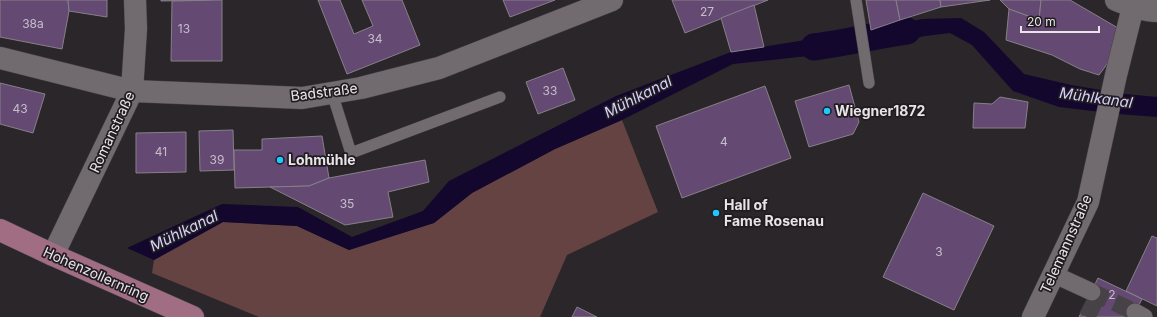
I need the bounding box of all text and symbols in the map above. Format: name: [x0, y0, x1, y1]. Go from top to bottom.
house number: 27: [700, 4, 714, 19]
scale bar: [1021, 8, 1099, 34]
text: 20 m: [1027, 14, 1056, 29]
house number: 38a: [22, 16, 44, 31]
house number: 13: [178, 21, 190, 36]
house number: 34: [367, 31, 383, 46]
water label: Mühlkanal: [601, 71, 675, 122]
street label: Badstraße: [289, 79, 358, 104]
house number: 33: [543, 83, 557, 98]
water label: Mühlkanal: [1058, 83, 1134, 112]
street label: Romanstraße: [85, 89, 138, 175]
house number: 43: [12, 101, 28, 116]
place label: Wiegner1872: [835, 102, 926, 119]
marker: Wiegner1872: [822, 106, 832, 116]
house number: 4: [720, 134, 728, 149]
house number: 41: [155, 144, 167, 159]
place label: Lohmühle: [288, 151, 356, 168]
house number: 39: [210, 152, 224, 167]
marker: Lohmühle: [275, 155, 285, 165]
street label: Telemannstraße: [1036, 192, 1095, 296]
house number: 35: [340, 196, 354, 211]
place label: Hall of Fame Rosenau: [724, 196, 824, 229]
water label: Mühlkanal: [146, 206, 221, 255]
marker: Hall of Fame Rosenau: [711, 208, 721, 218]
street label: Hohenzollernring: [41, 243, 152, 304]
house number: 3: [935, 244, 943, 259]
house number: 2: [1108, 287, 1116, 302]

